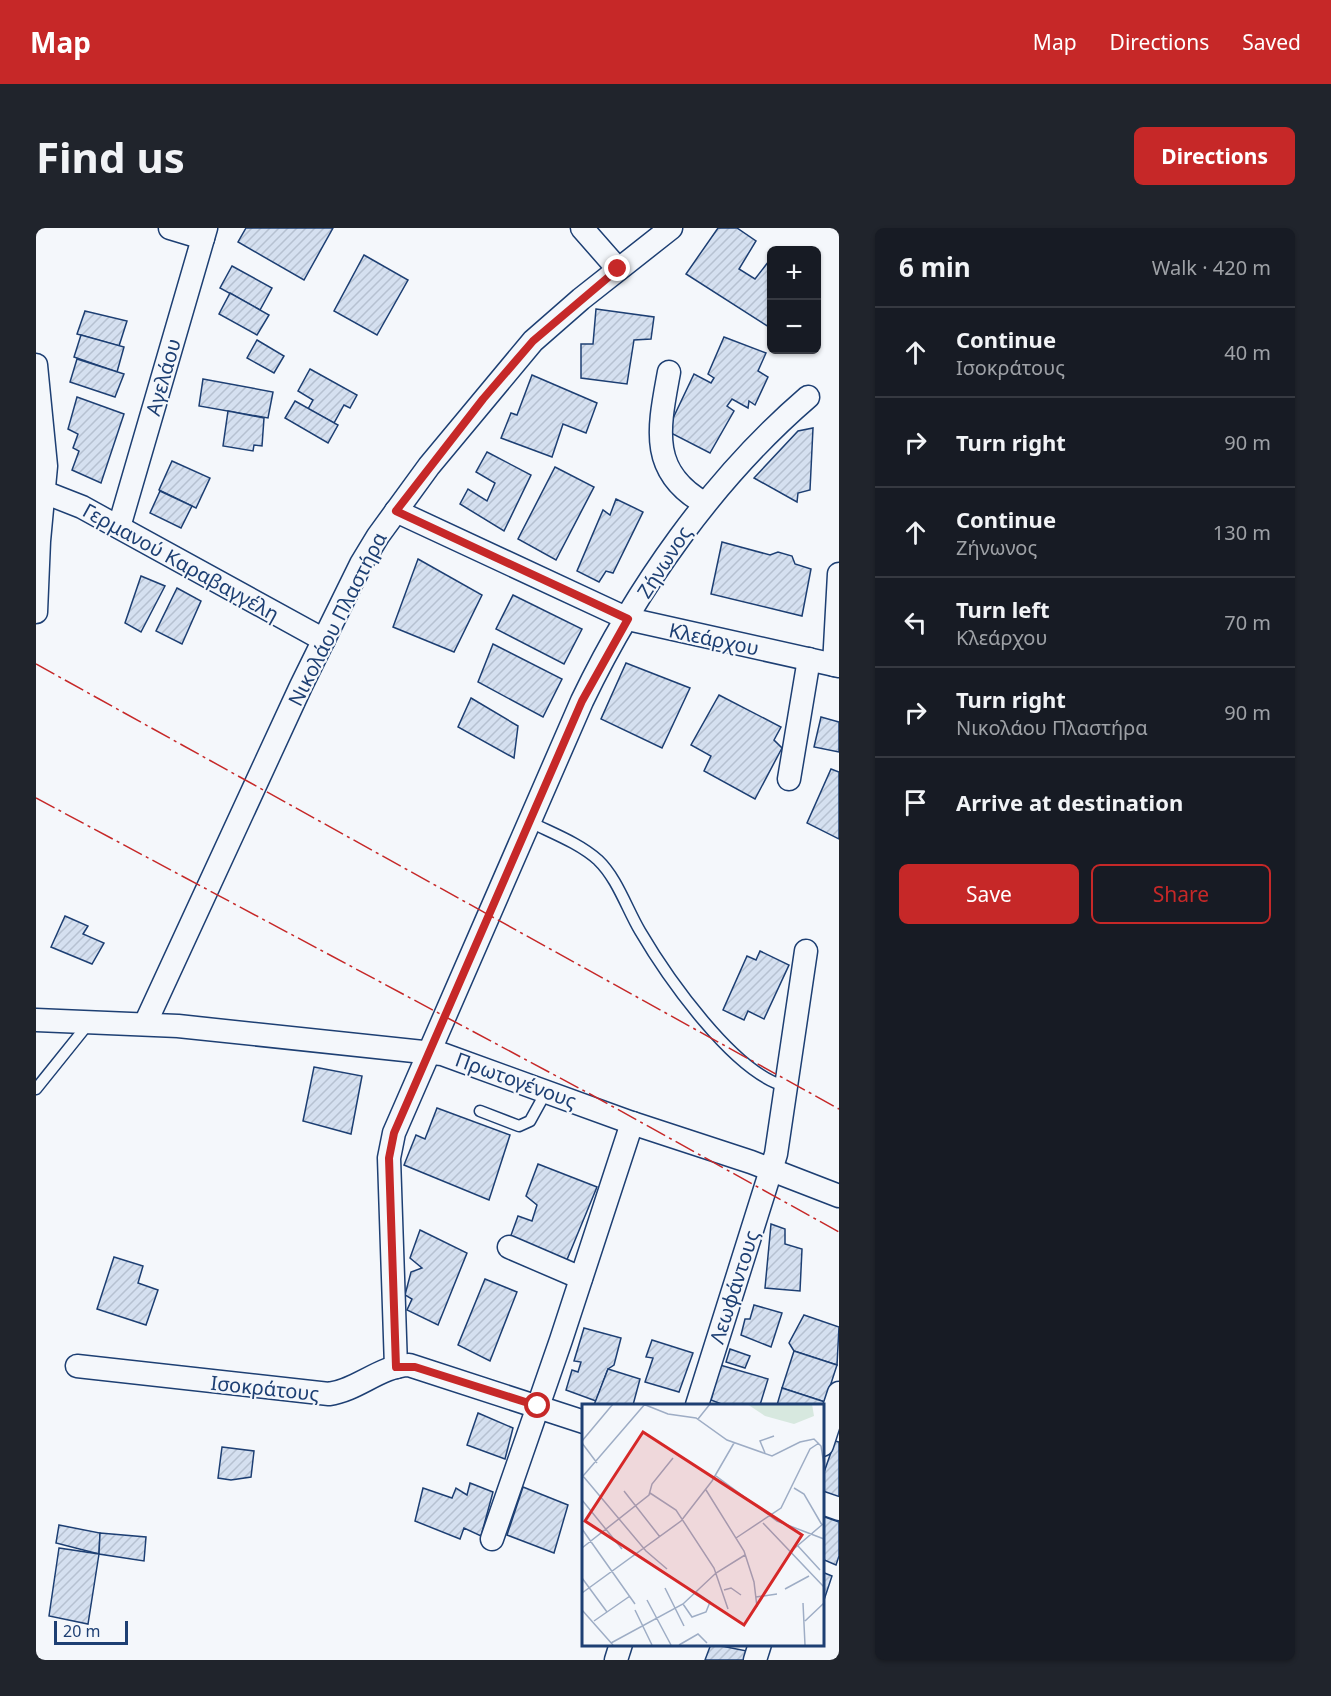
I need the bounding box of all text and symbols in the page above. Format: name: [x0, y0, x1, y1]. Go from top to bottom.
text: Map: [30, 23, 91, 61]
text: Map: [1033, 28, 1077, 56]
text: Directions: [1110, 28, 1209, 56]
text: Saved: [1242, 28, 1301, 56]
button: Directions: [1134, 127, 1295, 185]
text: Find us: [36, 128, 185, 185]
map controls: [767, 246, 821, 354]
button: +: [767, 246, 821, 300]
text: 6 min: [899, 249, 971, 285]
text: Walk · 420 m: [1152, 254, 1271, 281]
route end: [604, 255, 630, 281]
button: −: [767, 300, 821, 354]
text: Continue: [956, 324, 1056, 354]
street label: Αγελάου: [139, 335, 187, 419]
icon: ahead: [899, 336, 932, 369]
text: 40 m: [1224, 339, 1271, 366]
text: Ισοκράτους: [956, 354, 1065, 381]
icon: right: [899, 426, 932, 459]
text: Turn right: [956, 427, 1066, 457]
text: 90 m: [1224, 429, 1271, 456]
street label: Γερμανού Καραβαγγέλη: [78, 497, 284, 627]
text: Continue: [956, 504, 1056, 534]
icon: ahead: [899, 516, 932, 549]
text: 130 m: [1213, 519, 1271, 546]
street label: Ζήνωνος: [631, 520, 698, 603]
street label: Νικολάου Πλαστήρα: [281, 527, 393, 711]
text: Ζήνωνος: [956, 534, 1037, 561]
text: Turn left: [956, 594, 1050, 624]
icon: left: [899, 606, 932, 639]
text: 70 m: [1224, 609, 1271, 636]
street label: Κλεάρχου: [667, 616, 761, 662]
text: Κλεάρχου: [956, 624, 1047, 651]
text: Turn right: [956, 684, 1066, 714]
icon: right: [899, 696, 932, 729]
text: 90 m: [1224, 699, 1271, 726]
text: Νικολάου Πλαστήρα: [956, 714, 1148, 741]
icon: arrive: [899, 786, 932, 819]
text: Arrive at destination: [956, 787, 1183, 817]
button: Save: [899, 864, 1079, 924]
button: Share: [1091, 864, 1271, 924]
street label: Πρωτογένους: [452, 1046, 581, 1115]
street label: Λεωφάντους: [703, 1227, 765, 1347]
street label: Ισοκράτους: [209, 1369, 321, 1407]
route start: [524, 1392, 550, 1418]
inset map: [582, 1404, 824, 1645]
scale bar: [54, 1618, 128, 1646]
text: 20 m: [63, 1620, 100, 1642]

